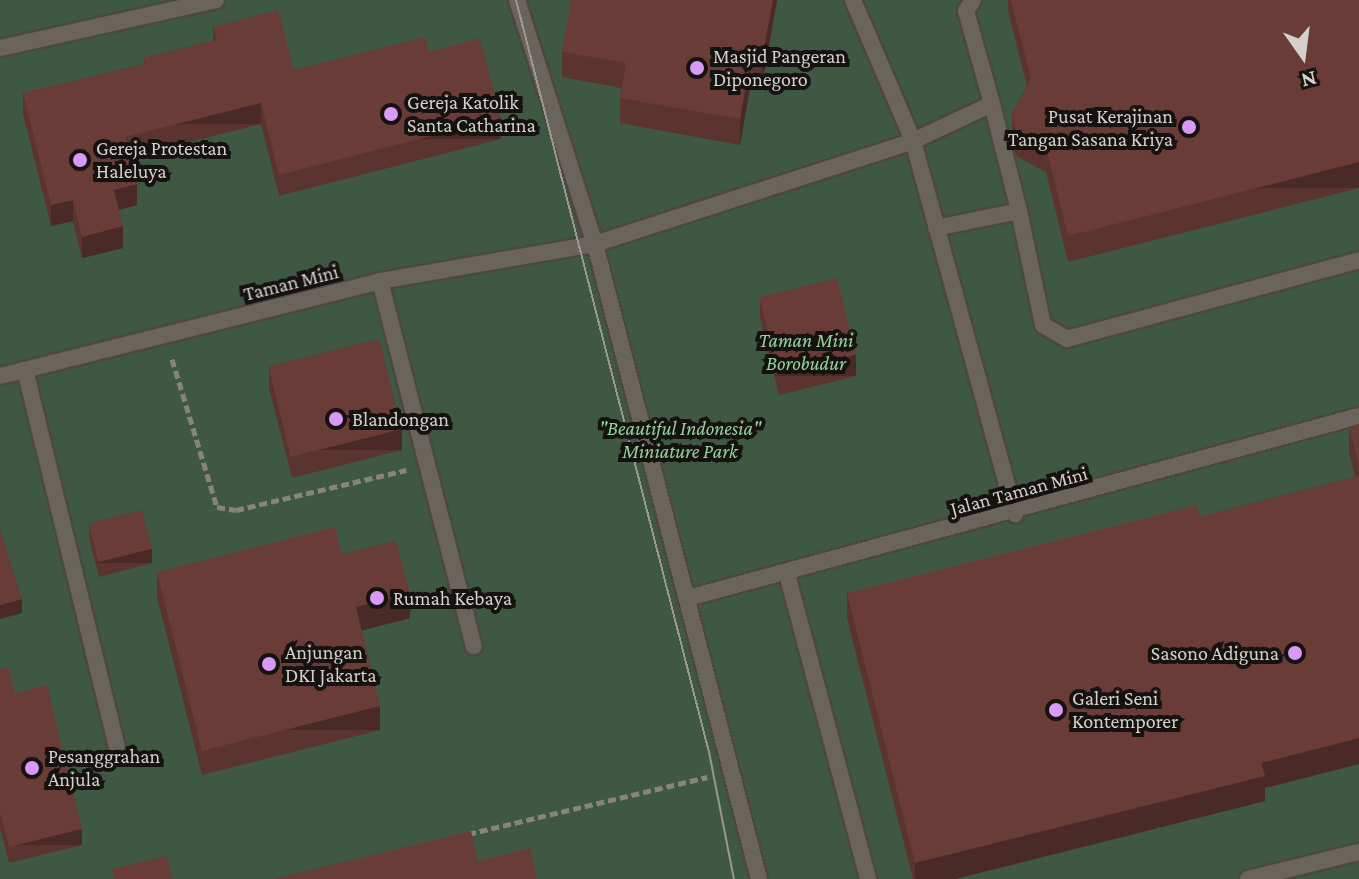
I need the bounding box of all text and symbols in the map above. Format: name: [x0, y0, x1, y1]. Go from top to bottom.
north arrow: [1263, 16, 1343, 96]
place label: Masjid Pangeran Diponegoro: [713, 44, 846, 91]
marker: Masjid Pangeran Diponegoro: [688, 59, 706, 77]
text: N: [1299, 66, 1319, 94]
place label: Gereja Katolik Santa Catharina: [407, 90, 536, 137]
place label: Pusat Kerajinan Tangan Sasana Kriya: [1008, 104, 1173, 151]
marker: Gereja Katolik Santa Catharina: [382, 105, 400, 123]
marker: Pusat Kerajinan Tangan Sasana Kriya: [1180, 118, 1198, 136]
place label: Gereja Protestan Haleluya: [96, 136, 227, 183]
marker: Gereja Protestan Haleluya: [71, 151, 89, 169]
street label: Taman Mini: [241, 260, 341, 306]
park label: Taman Mini Borobudur: [759, 329, 853, 376]
place label: Blandongan: [352, 407, 449, 431]
marker: Blandongan: [327, 410, 345, 428]
park label: "Beautiful Indonesia" Miniature Park: [599, 416, 761, 463]
street label: Jalan Taman Mini: [948, 461, 1090, 521]
place label: Rumah Kebaya: [393, 586, 512, 610]
marker: Rumah Kebaya: [368, 589, 386, 607]
place label: Anjungan DKI Jakarta: [285, 640, 376, 687]
place label: Sasono Adiguna: [1151, 641, 1279, 665]
marker: Sasono Adiguna: [1286, 644, 1304, 662]
marker: Anjungan DKI Jakarta: [260, 655, 278, 673]
place label: Galeri Seni Kontemporer: [1072, 686, 1178, 733]
marker: Galeri Seni Kontemporer: [1047, 701, 1065, 719]
place label: Pesanggrahan Anjula: [48, 744, 160, 791]
marker: Pesanggrahan Anjula: [23, 759, 41, 777]

